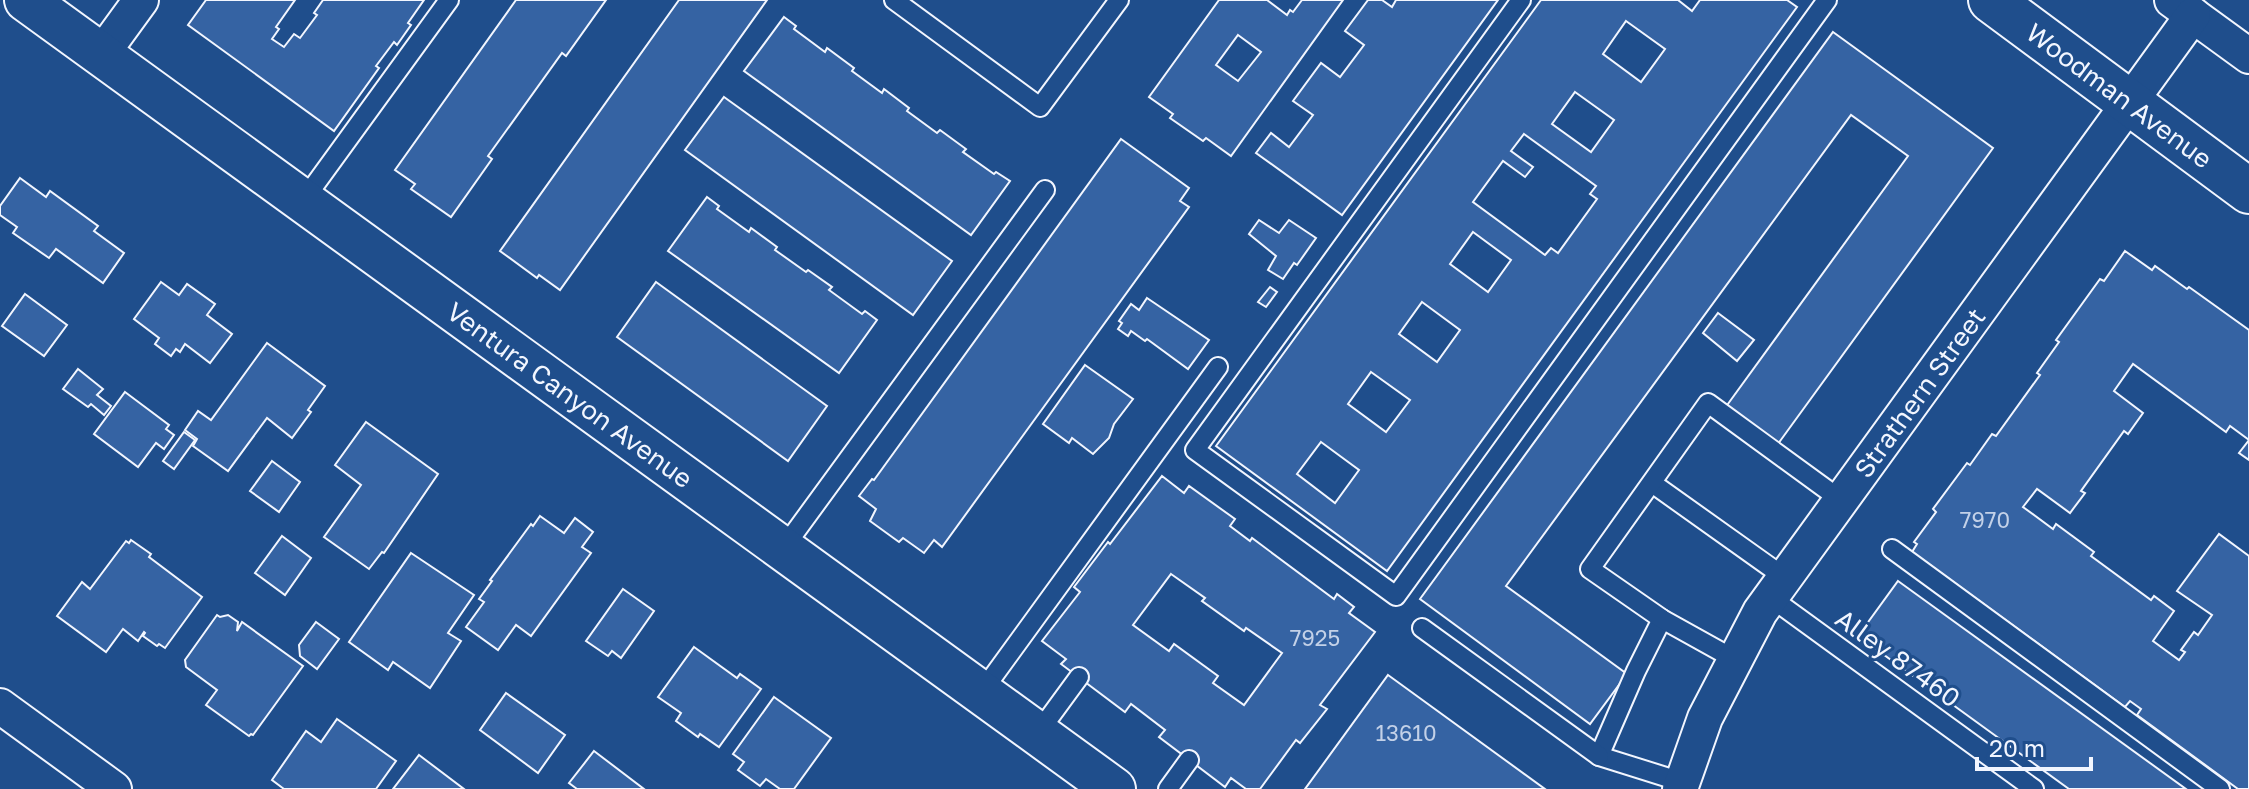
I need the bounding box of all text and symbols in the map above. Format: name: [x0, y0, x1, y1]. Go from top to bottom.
street label: Woodman Avenue: [2021, 16, 2219, 174]
street label: Ventura Canyon Avenue: [441, 295, 699, 494]
street label: Strathern Street: [1847, 302, 1991, 483]
house number: 7970: [1960, 506, 2010, 533]
street label: Alley 87460: [1830, 602, 1966, 714]
house number: 7925: [1290, 624, 1340, 651]
house number: 13610: [1375, 719, 1437, 746]
scale bar: [1977, 721, 2091, 771]
text: 20 m: [1989, 733, 2045, 762]

